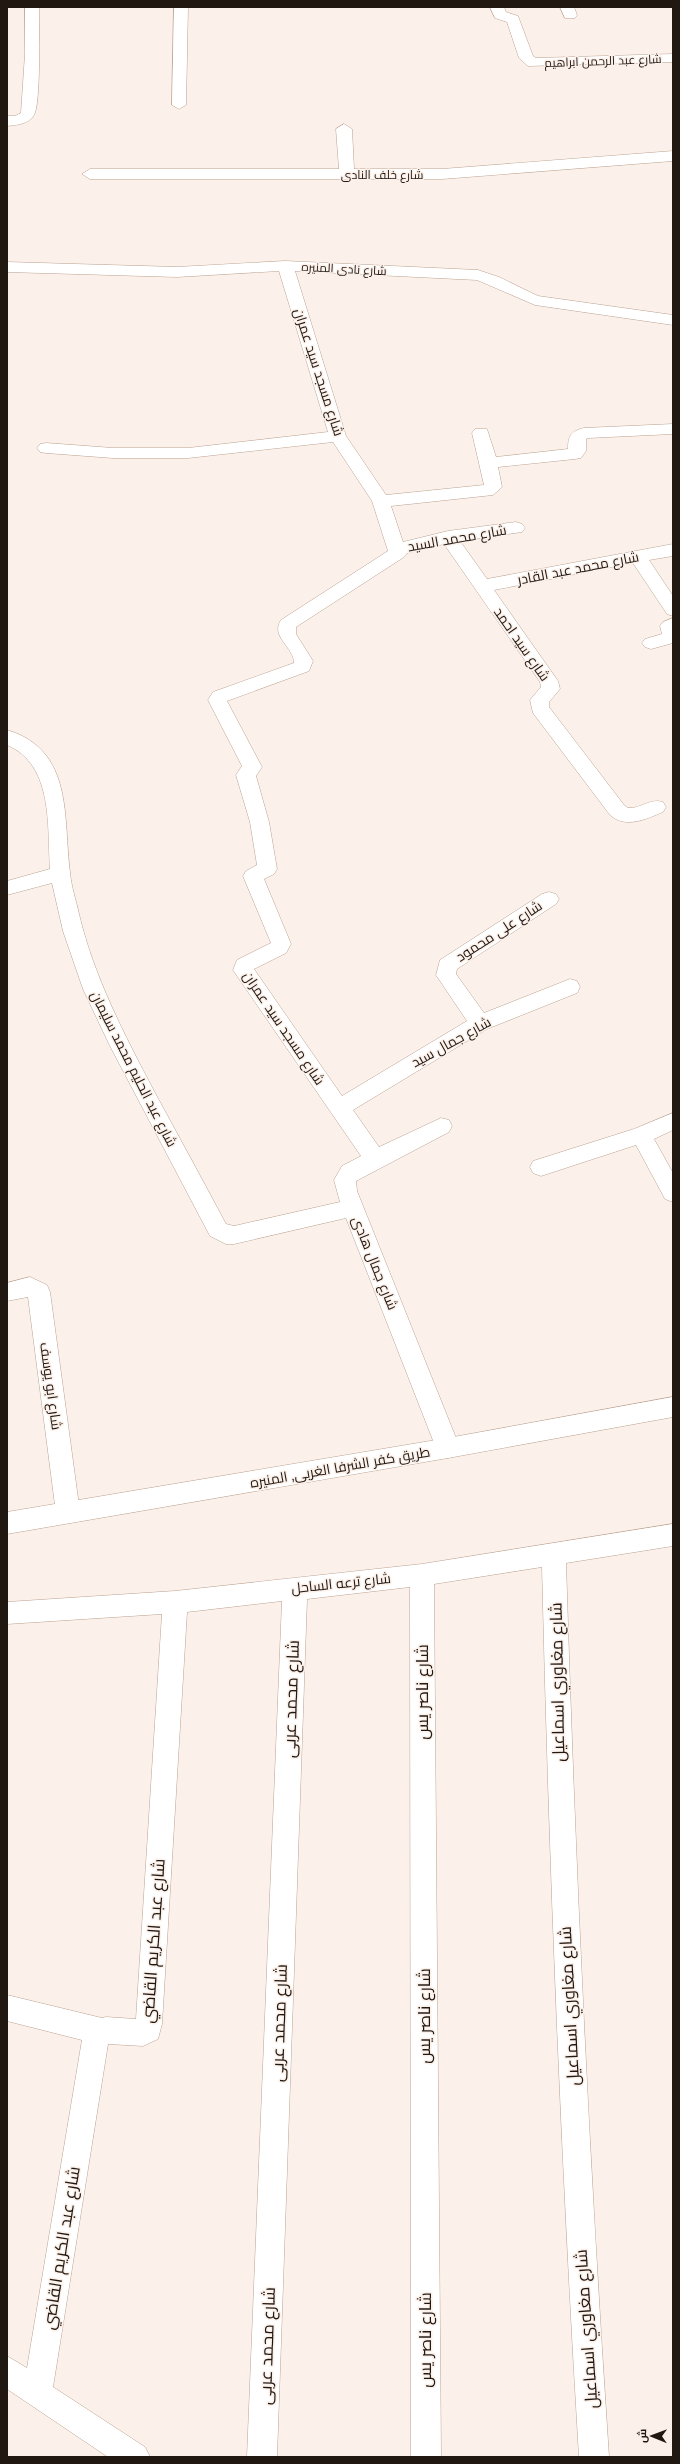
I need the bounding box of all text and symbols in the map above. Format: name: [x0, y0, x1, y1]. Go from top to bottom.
street label: شارع عبد الرحمن ابراهيم: [544, 51, 662, 71]
street label: شارع خلف النادى: [341, 167, 423, 183]
street label: شارع نادى المنيره: [301, 259, 387, 279]
street label: شارع مسجد سيد عمران: [290, 306, 348, 438]
street label: شارع محمد السيد: [406, 520, 508, 556]
street label: شارع محمد عبد القادر: [515, 547, 640, 589]
street label: شارع سيد احمد: [490, 604, 554, 684]
street label: شارع على محمود: [452, 896, 546, 966]
street label: شارع مسجد سيد عمران: [239, 968, 329, 1088]
street label: شارع عبد الحليم محمد سليمان: [86, 988, 181, 1150]
street label: شارع جمال سيد: [408, 1013, 494, 1071]
street label: شارع جمال هادى: [348, 1213, 402, 1313]
street label: شارع ابو يوسف: [36, 1341, 66, 1431]
street label: طريق كفر الشرفا الغربى, المنيره: [249, 1442, 431, 1492]
street label: شارع ترعه الساحل: [290, 1569, 392, 1597]
street label: شارع مغاوري اسماعيل: [546, 1602, 571, 1762]
street label: شارع محمد عربى: [279, 1640, 305, 1759]
street label: شارع ناصر يس: [412, 1644, 434, 1740]
street label: شارع عبد الكريم القاضي: [137, 1858, 172, 2024]
street label: شارع مغاوري اسماعيل: [555, 1926, 586, 2086]
street label: شارع محمد عربى: [267, 1964, 293, 2083]
street label: شارع ناصر يس: [414, 1968, 436, 2064]
street label: شارع عبد الكريم القاضي: [38, 2165, 87, 2332]
street label: شارع مغاوري اسماعيل: [570, 2248, 605, 2409]
street label: شارع محمد عربى: [255, 2287, 281, 2406]
street label: شارع ناصر يس: [415, 2292, 437, 2388]
north arrow: [632, 2416, 672, 2456]
text: ش: [635, 2429, 649, 2443]

